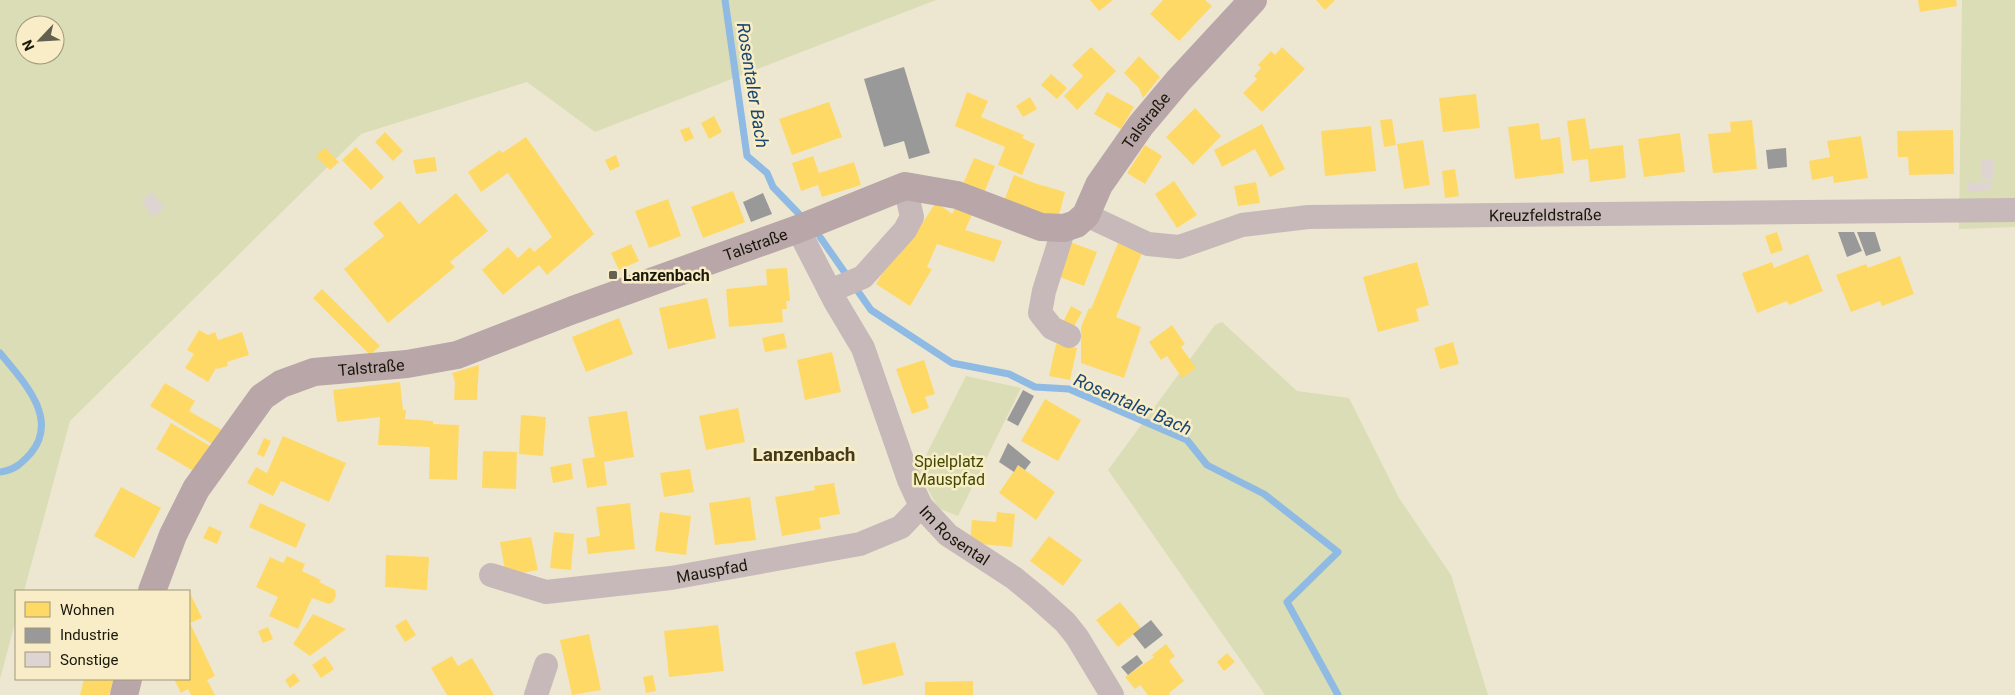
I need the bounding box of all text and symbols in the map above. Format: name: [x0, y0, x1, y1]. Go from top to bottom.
north arrow: [15, 15, 65, 65]
water label: Rosentaler Bach: [733, 21, 773, 149]
text: N: [19, 38, 38, 53]
street label: Talstraße: [1118, 88, 1174, 152]
street label: Kreuzfeldstraße: [1489, 205, 1602, 225]
street label: Talstraße: [721, 224, 790, 265]
place label: Lanzenbach: [623, 266, 710, 285]
marker: Lanzenbach: [607, 269, 619, 281]
street label: Talstraße: [337, 355, 405, 379]
water label: Rosentaler Bach: [1071, 369, 1195, 439]
district label: Lanzenbach: [753, 443, 855, 466]
park label: Spielplatz Mauspfad: [913, 452, 985, 489]
street label: Im Rosental: [916, 501, 993, 569]
street label: Mauspfad: [675, 555, 749, 586]
legend: [15, 590, 190, 680]
text: Wohnen: [60, 601, 114, 619]
text: Industrie: [60, 626, 118, 644]
text: Sonstige: [60, 651, 118, 669]

